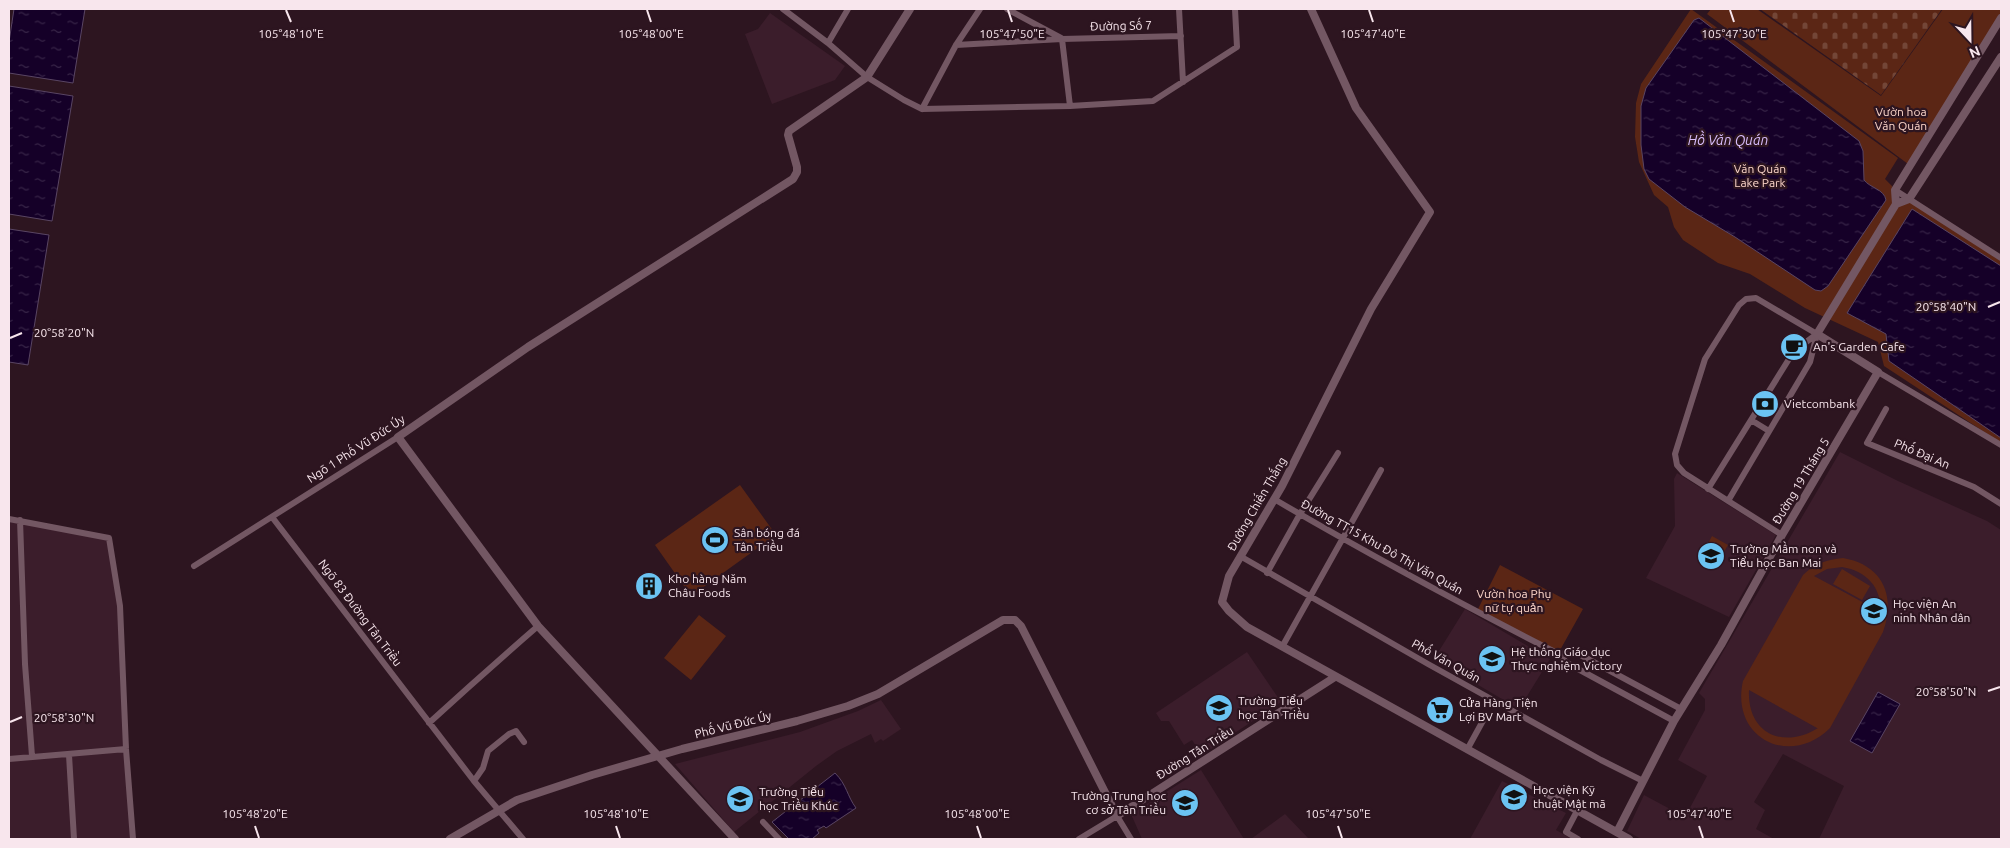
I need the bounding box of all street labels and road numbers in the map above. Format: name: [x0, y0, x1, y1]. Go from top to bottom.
street label: Đường Số 7: [1090, 18, 1152, 33]
street label: Ngõ 1 Phố Vũ Đức Úy: [304, 411, 407, 485]
street label: Đường 19 Tháng 5: [1770, 435, 1832, 526]
street label: Phố Đại An: [1892, 435, 1952, 472]
street label: Đường Chiến Thắng: [1224, 454, 1289, 553]
street label: Đường TT15 Khu Đô Thị Văn Quán: [1299, 497, 1465, 597]
street label: Ngõ 83 Đường Tân Triều: [316, 556, 405, 669]
street label: Phố Văn Quán: [1410, 636, 1483, 685]
street label: Phố Vũ Đức Úy: [693, 708, 773, 740]
street label: Đường Tân Triều: [1153, 723, 1236, 782]

